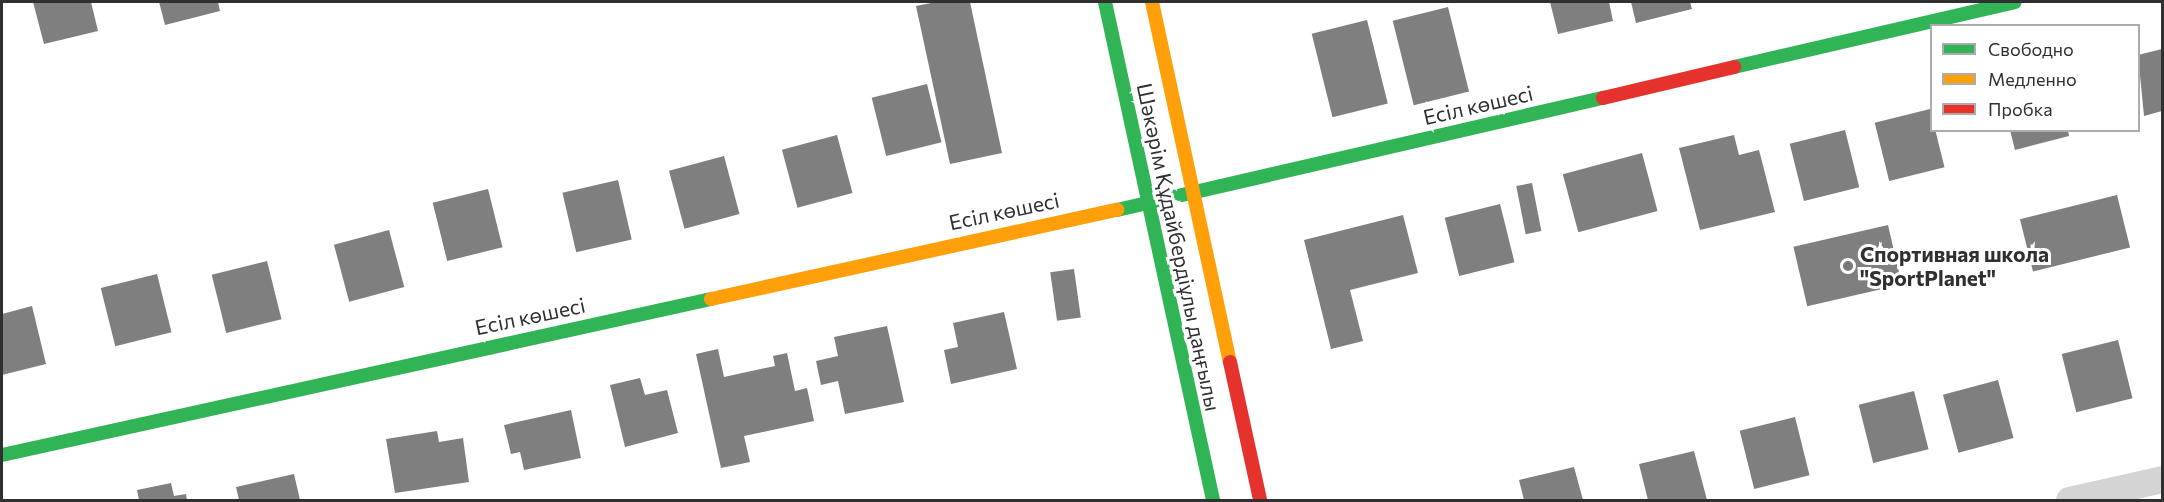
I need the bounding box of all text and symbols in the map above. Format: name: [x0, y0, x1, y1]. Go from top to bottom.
legend: [1930, 24, 2140, 132]
text: Свободно: [1988, 38, 2074, 60]
text: Медленно: [1988, 68, 2077, 90]
street label: Есіл көшесі: [1421, 80, 1535, 130]
street label: Шәкәрім Құдайбердіұлы даңғылы: [1132, 81, 1226, 413]
text: Пробка: [1988, 98, 2053, 120]
street label: Есіл көшесі: [947, 187, 1061, 235]
place label: Спортивная школа "SportPlanet": [1860, 241, 2049, 291]
marker: Спортивная школа "SportPlanet": [1841, 259, 1855, 273]
street label: Есіл көшесі: [473, 292, 587, 340]

